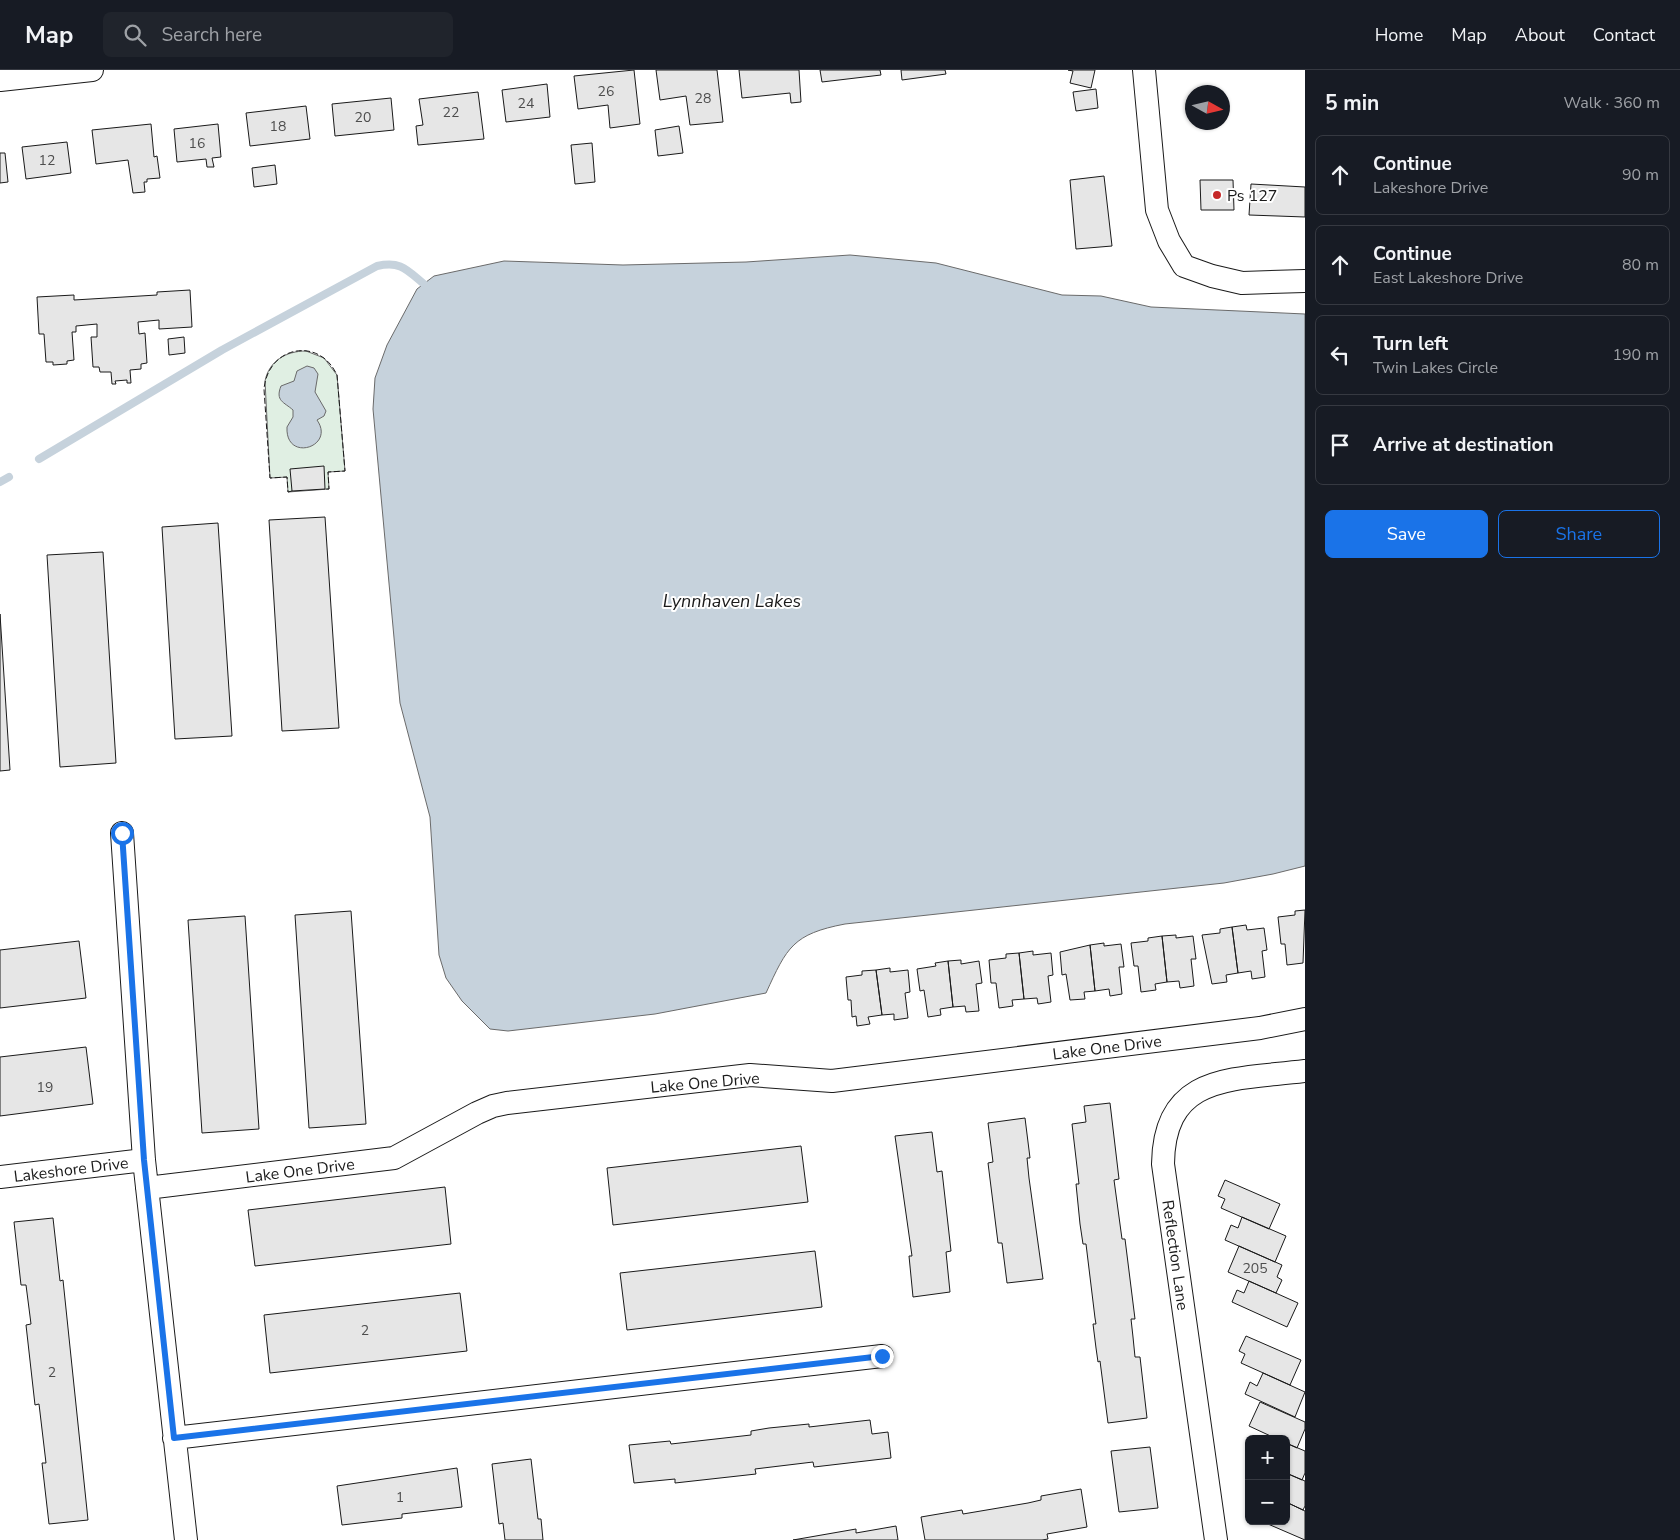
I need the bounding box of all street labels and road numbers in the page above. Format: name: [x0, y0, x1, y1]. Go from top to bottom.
street label: Lake One Drive: [1051, 1030, 1163, 1066]
street label: Lake One Drive: [650, 1067, 761, 1099]
street label: Lakeshore Drive: [13, 1152, 130, 1188]
street label: Lake One Drive: [244, 1153, 356, 1189]
street label: Reflection Lane: [1156, 1199, 1194, 1312]

